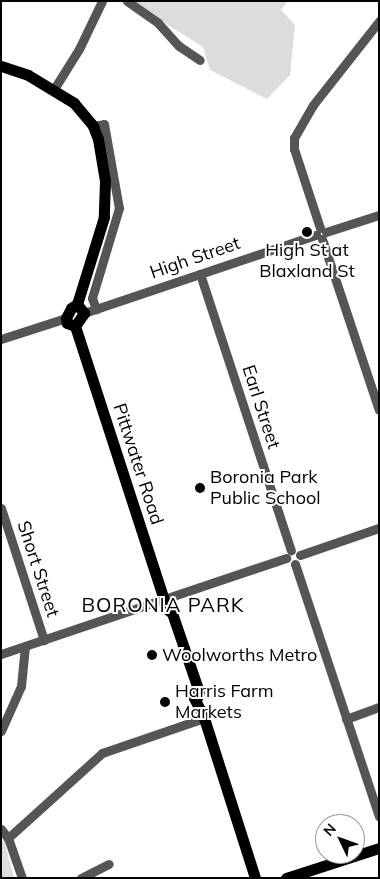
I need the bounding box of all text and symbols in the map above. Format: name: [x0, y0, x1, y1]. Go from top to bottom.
marker: High St at Blaxland St: [301, 226, 313, 238]
street label: High Street: [147, 232, 243, 284]
place label: High St at Blaxland St: [259, 240, 355, 282]
street label: Earl Street: [237, 363, 285, 451]
street label: Pittwater Road: [108, 401, 168, 527]
place label: Boronia Park Public School: [210, 467, 320, 509]
marker: Boronia Park Public School: [194, 482, 206, 494]
street label: Short Street: [12, 518, 64, 620]
district label: BORONIA PARK: [80, 592, 246, 616]
place label: Woolworths Metro: [162, 644, 317, 666]
marker: Woolworths Metro: [146, 649, 158, 661]
place label: Harris Farm Markets: [175, 681, 273, 724]
marker: Harris Farm Markets: [159, 696, 171, 708]
north arrow: [315, 814, 365, 864]
text: N: [319, 820, 340, 840]

